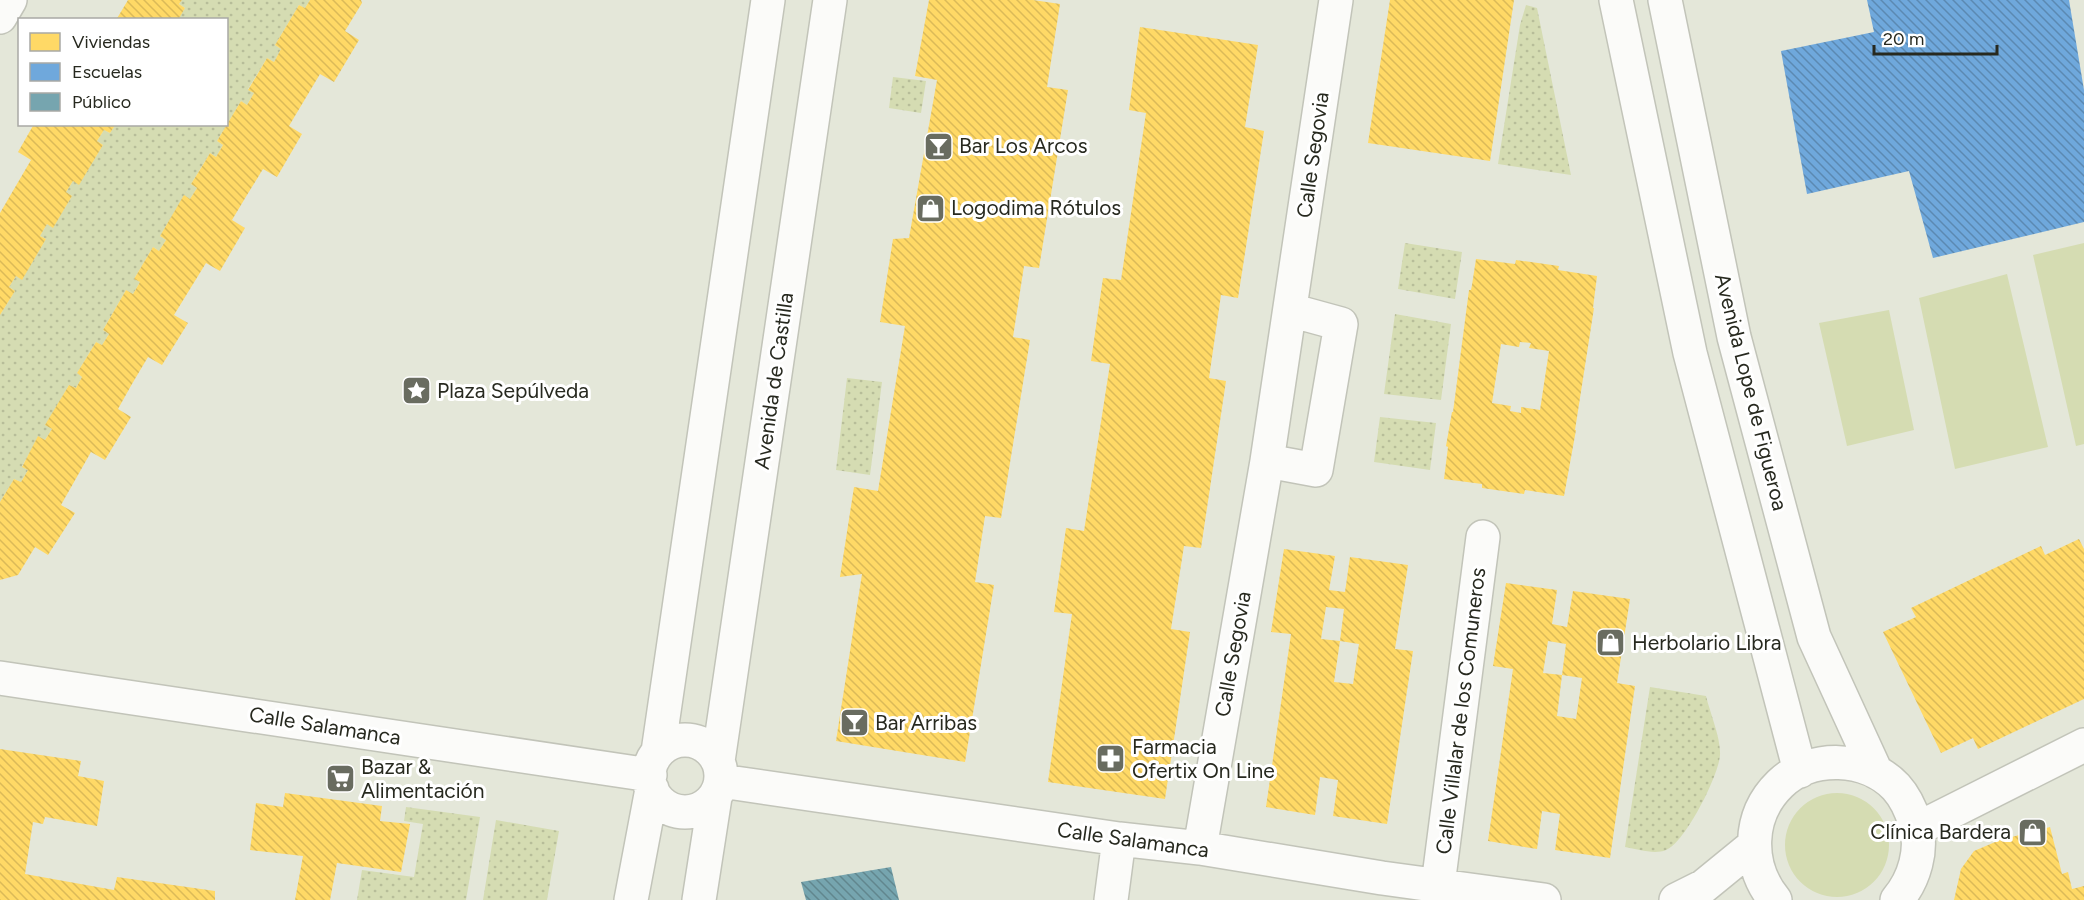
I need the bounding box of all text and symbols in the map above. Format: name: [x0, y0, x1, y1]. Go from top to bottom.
legend: [18, 18, 228, 126]
scale bar: [1874, 18, 1997, 56]
text: 20 m: [1883, 28, 1924, 50]
text: Viviendas: [72, 31, 150, 53]
text: Escuelas: [72, 61, 142, 83]
street label: Calle Segovia: [1291, 90, 1334, 219]
text: Público: [72, 91, 131, 113]
bar icon: Bar Los Arcos: [922, 130, 954, 162]
place label: Bar Los Arcos: [959, 133, 1088, 158]
shop icon: Logodima Rótulos: [914, 192, 946, 224]
place label: Logodima Rótulos: [951, 195, 1121, 220]
street label: Avenida Lope de Figueroa: [1710, 271, 1793, 513]
street label: Avenida de Castilla: [749, 291, 798, 471]
place icon: Plaza Sepúlveda: [400, 375, 432, 407]
place label: Plaza Sepúlveda: [437, 378, 589, 403]
street label: Calle Villalar de los Comuneros: [1431, 566, 1490, 856]
street label: Calle Segovia: [1209, 589, 1256, 719]
shop icon: Herbolario Libra: [1595, 627, 1627, 659]
place label: Herbolario Libra: [1632, 630, 1781, 655]
street label: Calle Salamanca: [248, 701, 403, 750]
bar icon: Bar Arribas: [838, 707, 870, 739]
place label: Bar Arribas: [875, 710, 977, 735]
place label: Farmacia Ofertix On Line: [1132, 734, 1275, 783]
pharmacy icon: Farmacia Ofertix On Line: [1095, 743, 1127, 775]
place label: Bazar & Alimentación: [361, 754, 485, 803]
supermarket icon: Bazar & Alimentación: [324, 763, 356, 795]
street label: Calle Salamanca: [1056, 816, 1211, 863]
shop icon: Clínica Bardera: [2016, 816, 2048, 848]
place label: Clínica Bardera: [1870, 819, 2011, 844]

